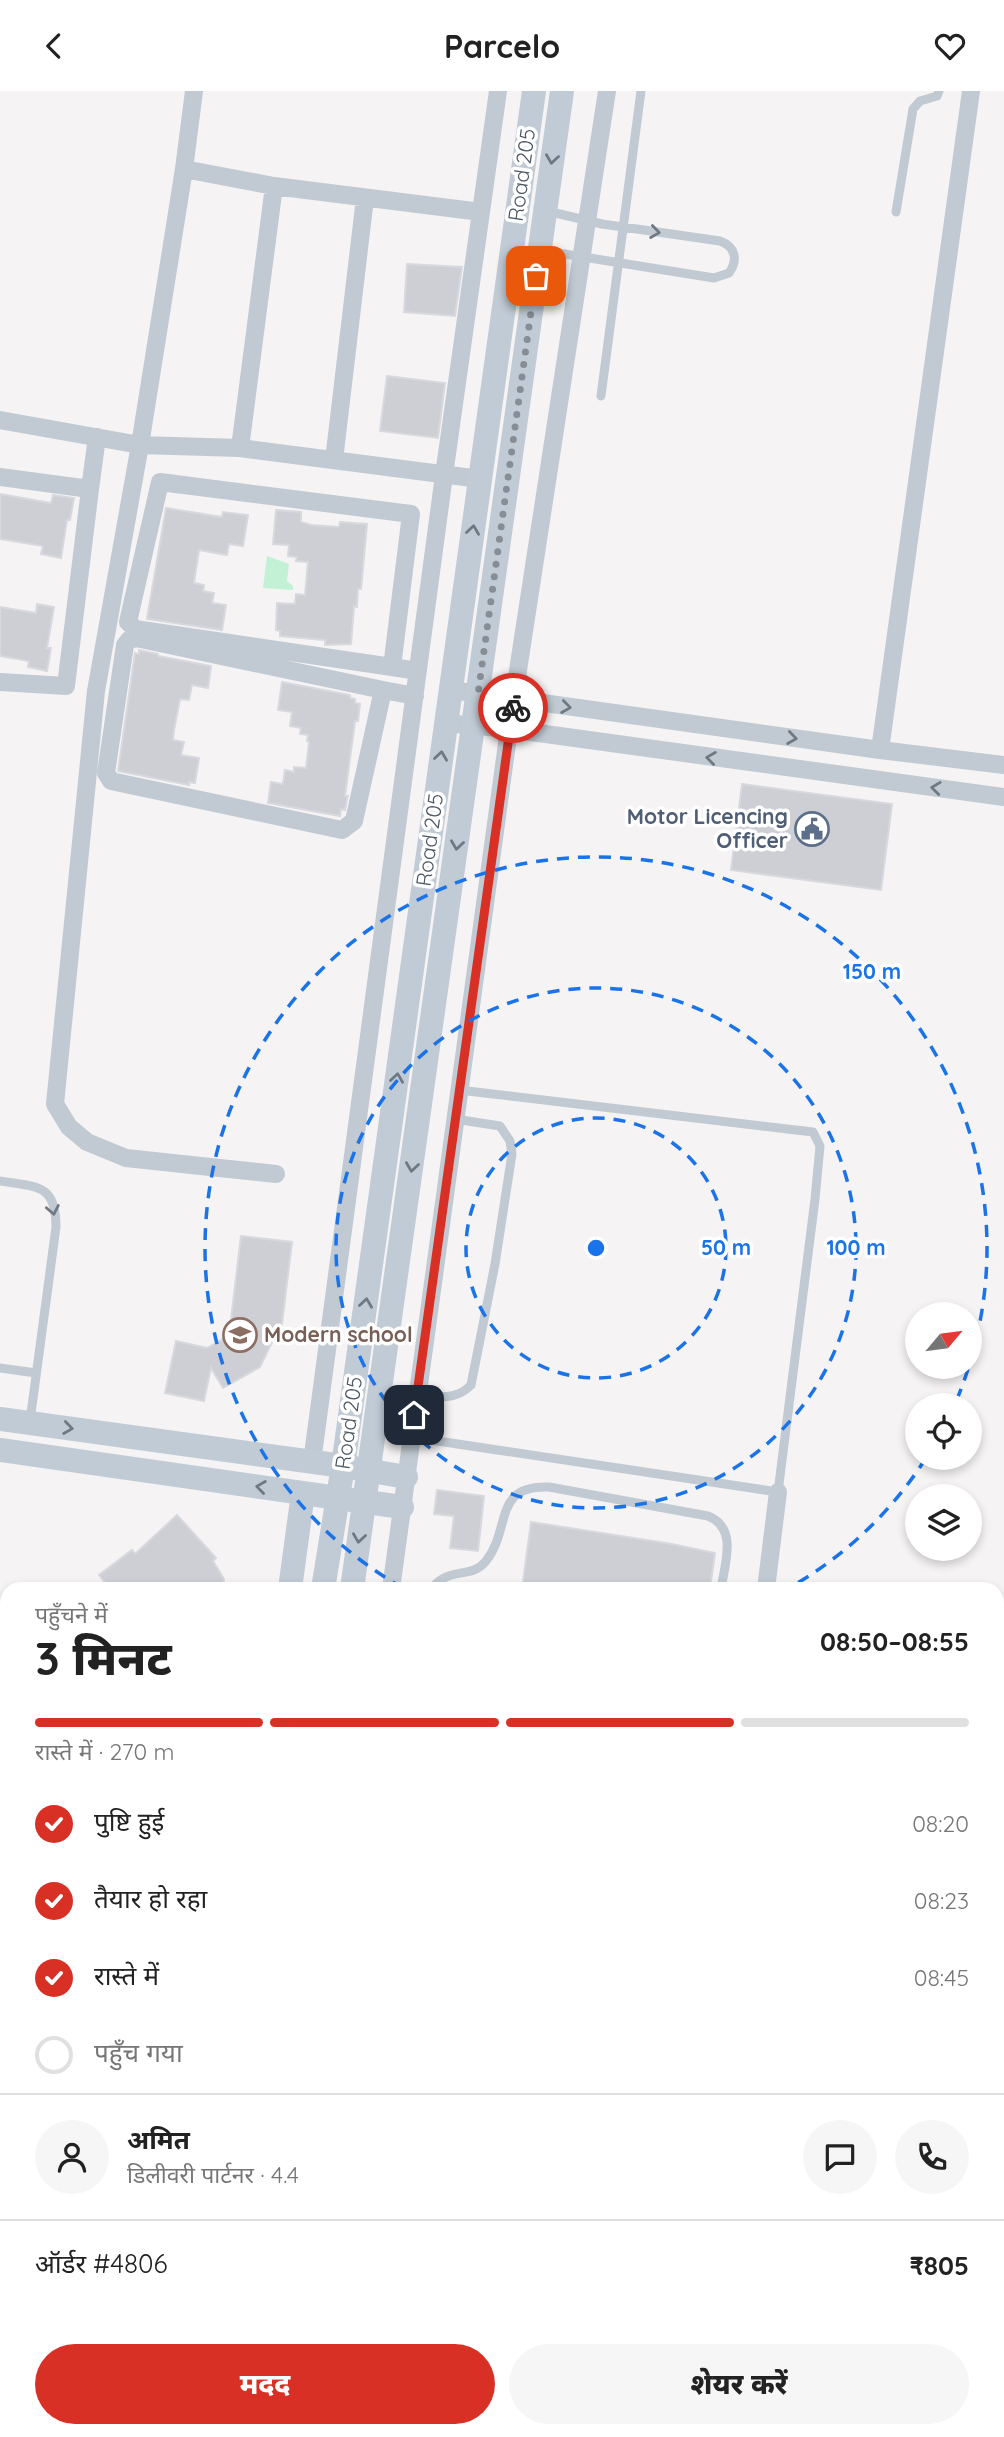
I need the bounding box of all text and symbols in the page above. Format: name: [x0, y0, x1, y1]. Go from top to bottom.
text: Parcelo: [444, 26, 560, 66]
icon: back: [35, 27, 73, 65]
icon: heart: [931, 27, 969, 65]
street label: Road 205: [502, 127, 540, 223]
one-way arrow: [545, 153, 560, 164]
one-way arrow: [649, 224, 661, 239]
pin: [506, 246, 566, 306]
icon: bag: [517, 257, 555, 295]
one-way arrow: [465, 524, 480, 536]
courier: [478, 673, 548, 743]
icon: bike: [494, 689, 532, 727]
one-way arrow: [561, 699, 572, 714]
one-way arrow: [786, 730, 798, 745]
one-way arrow: [434, 750, 449, 761]
one-way arrow: [705, 751, 717, 766]
one-way arrow: [930, 781, 942, 796]
street label: Road 205: [410, 792, 448, 888]
place label: Motor Licencing Officer: [627, 803, 788, 853]
public building icon: Motor Licencing Officer: [793, 810, 831, 848]
one-way arrow: [449, 839, 464, 851]
text: 150 m: [843, 958, 901, 984]
one-way arrow: [389, 1072, 404, 1084]
one-way arrow: [405, 1161, 420, 1173]
one-way arrow: [45, 1204, 60, 1216]
text: 50 m: [701, 1234, 751, 1260]
text: 100 m: [826, 1234, 886, 1260]
centre of rings: [584, 1236, 608, 1260]
one-way arrow: [358, 1298, 373, 1309]
north arrow: [905, 1302, 982, 1379]
map controls: [905, 1302, 982, 1561]
school or university icon: Modern school: [221, 1316, 259, 1354]
place label: Modern school: [264, 1321, 413, 1347]
street label: Road 205: [329, 1375, 367, 1471]
pin: [384, 1385, 444, 1445]
button: locate: [905, 1393, 982, 1470]
icon: home: [395, 1396, 433, 1434]
one-way arrow: [62, 1421, 73, 1436]
one-way arrow: [256, 1480, 267, 1495]
button: layers: [905, 1484, 982, 1561]
one-way arrow: [351, 1532, 366, 1544]
text: पहुँचने में: [35, 1600, 108, 1629]
text: 08:50–08:55: [820, 1625, 969, 1658]
text: 3 मिनट: [35, 1629, 172, 1687]
text: रास्ते में · 270 m: [35, 1737, 175, 1766]
icon: check: [35, 1805, 73, 1843]
text: पुष्टि हुई: [94, 1805, 164, 1838]
text: 08:20: [912, 1809, 969, 1838]
icon: check: [35, 1882, 73, 1920]
text: तैयार हो रहा: [94, 1882, 207, 1915]
text: 08:23: [914, 1886, 969, 1915]
icon: check: [35, 1959, 73, 1997]
text: रास्ते में: [94, 1959, 159, 1992]
text: 08:45: [914, 1963, 969, 1992]
text: पहुँच गया: [94, 2036, 183, 2069]
button: person: [35, 2120, 109, 2194]
button: chat: [803, 2120, 877, 2194]
button: phone: [895, 2120, 969, 2194]
text: अमित: [127, 2123, 190, 2156]
text: डिलीवरी पार्टनर · 4.4: [127, 2160, 299, 2189]
text: ऑर्डर #4806: [35, 2247, 167, 2280]
text: ₹805: [909, 2249, 969, 2282]
button: मदद: [35, 2344, 495, 2424]
button: शेयर करें: [509, 2344, 969, 2424]

